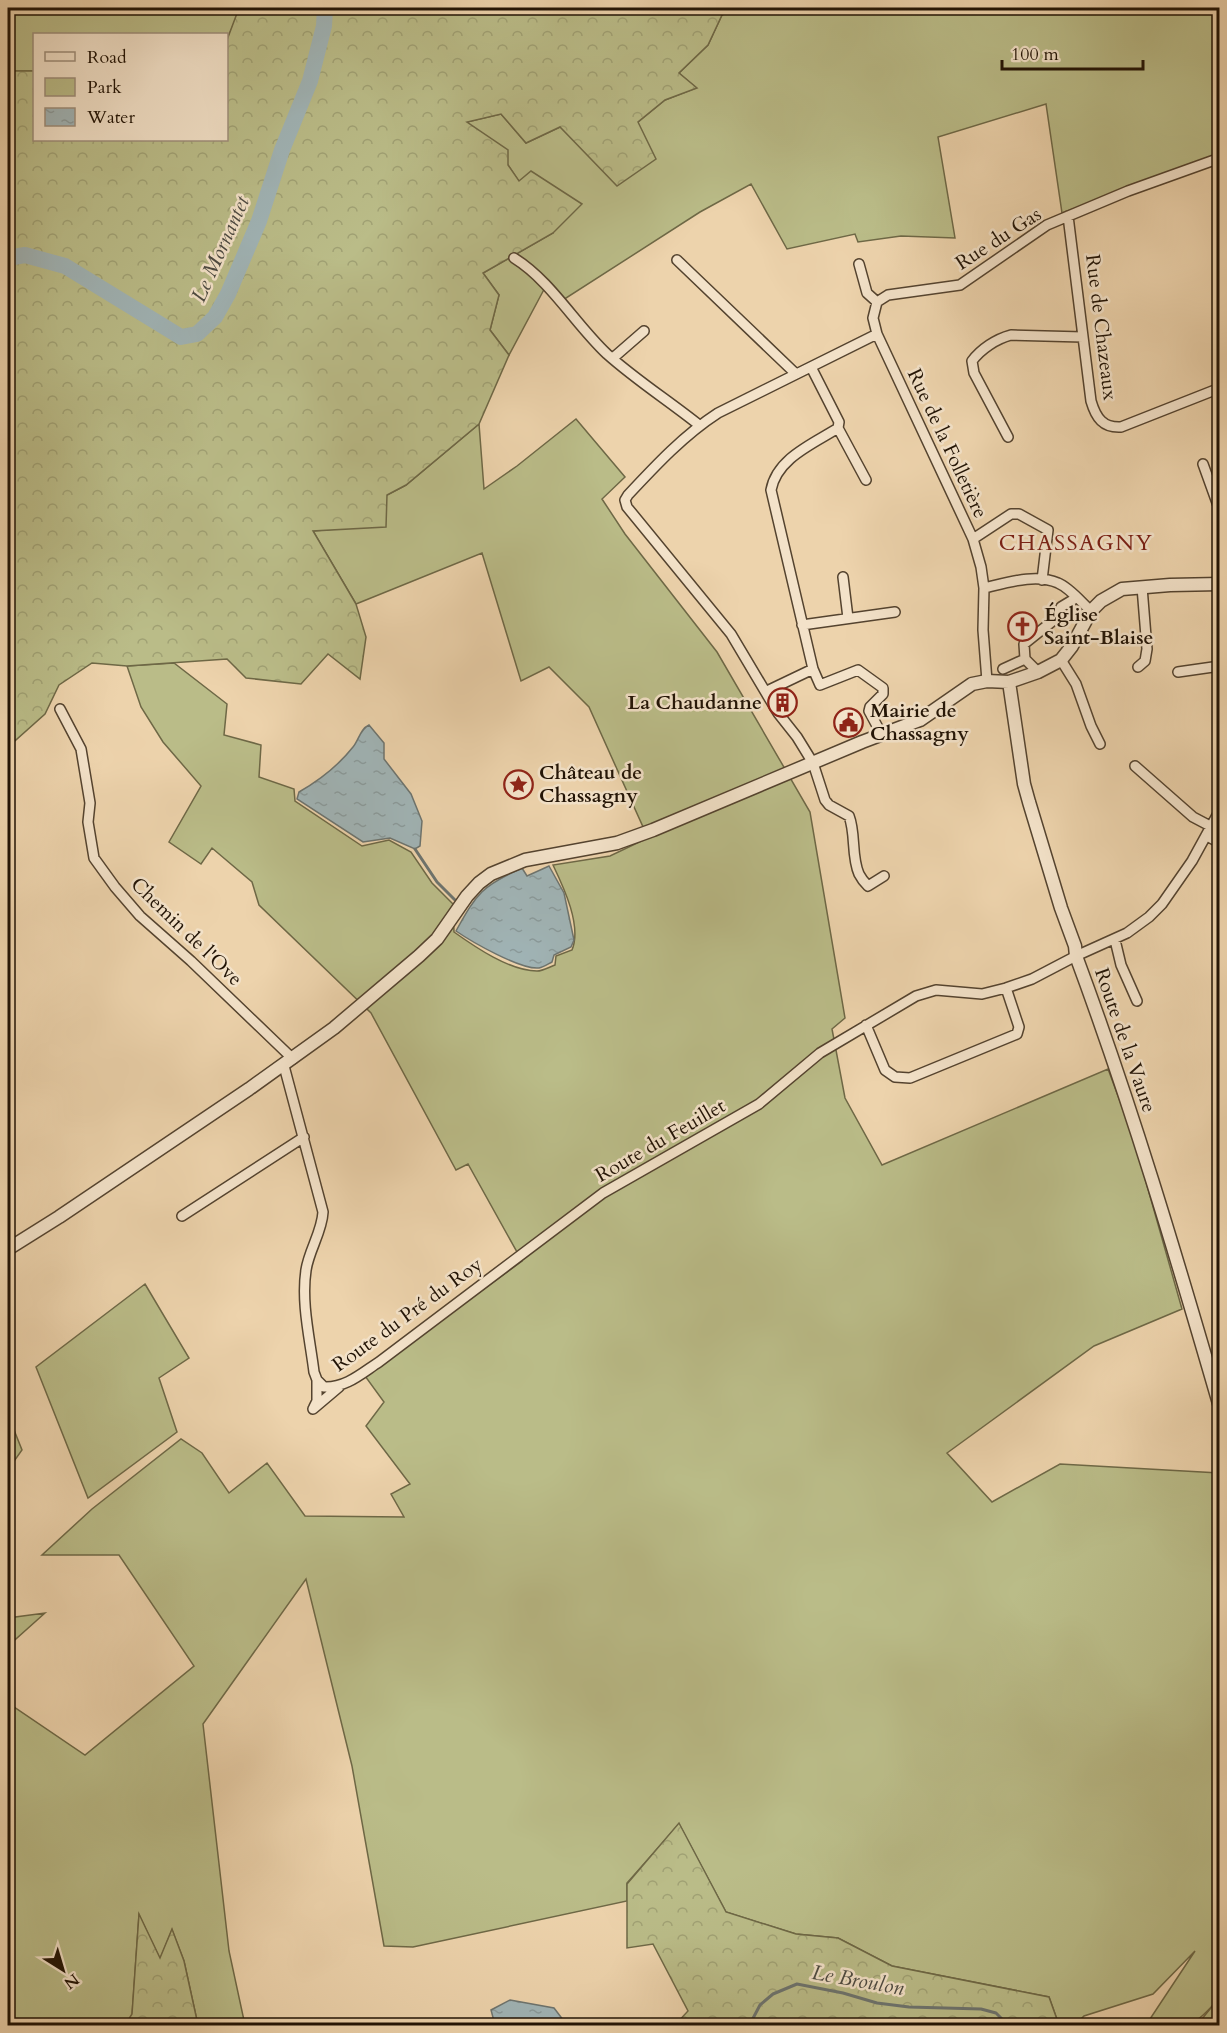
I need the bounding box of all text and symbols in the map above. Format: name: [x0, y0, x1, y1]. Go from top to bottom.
legend: [33, 33, 228, 141]
scale bar: [1002, 33, 1143, 71]
text: 100 m: [1011, 42, 1059, 67]
text: Road: [87, 45, 127, 70]
text: Park: [87, 75, 122, 100]
text: Water: [86, 105, 136, 130]
water label: Le Mornantet: [184, 191, 257, 307]
street label: Rue du Gas: [950, 201, 1046, 276]
street label: Rue de Chazeaux: [1079, 253, 1124, 402]
street label: Rue de la Folletière: [901, 364, 994, 522]
district label: CHASSAGNY: [999, 528, 1153, 558]
place label: Église Saint-Blaise: [1044, 601, 1154, 651]
church icon: Église Saint-Blaise: [1007, 610, 1039, 642]
building icon: La Chaudanne: [767, 686, 799, 718]
place label: La Chaudanne: [627, 689, 762, 716]
place label: Mairie de Chassagny: [870, 697, 969, 747]
public building icon: Mairie de Chassagny: [833, 706, 865, 738]
place label: Château de Chassagny: [539, 759, 642, 809]
place icon: Château de Chassagny: [502, 768, 534, 800]
street label: Chemin de l'Ove: [125, 871, 248, 992]
street label: Route de la Vaure: [1088, 964, 1163, 1116]
street label: Route du Feuillet: [590, 1092, 731, 1189]
street label: Route du Pré du Roy: [327, 1251, 488, 1378]
north arrow: [33, 1940, 93, 2000]
water label: Le Broulon: [810, 1958, 907, 2003]
text: N: [59, 1968, 84, 1994]

